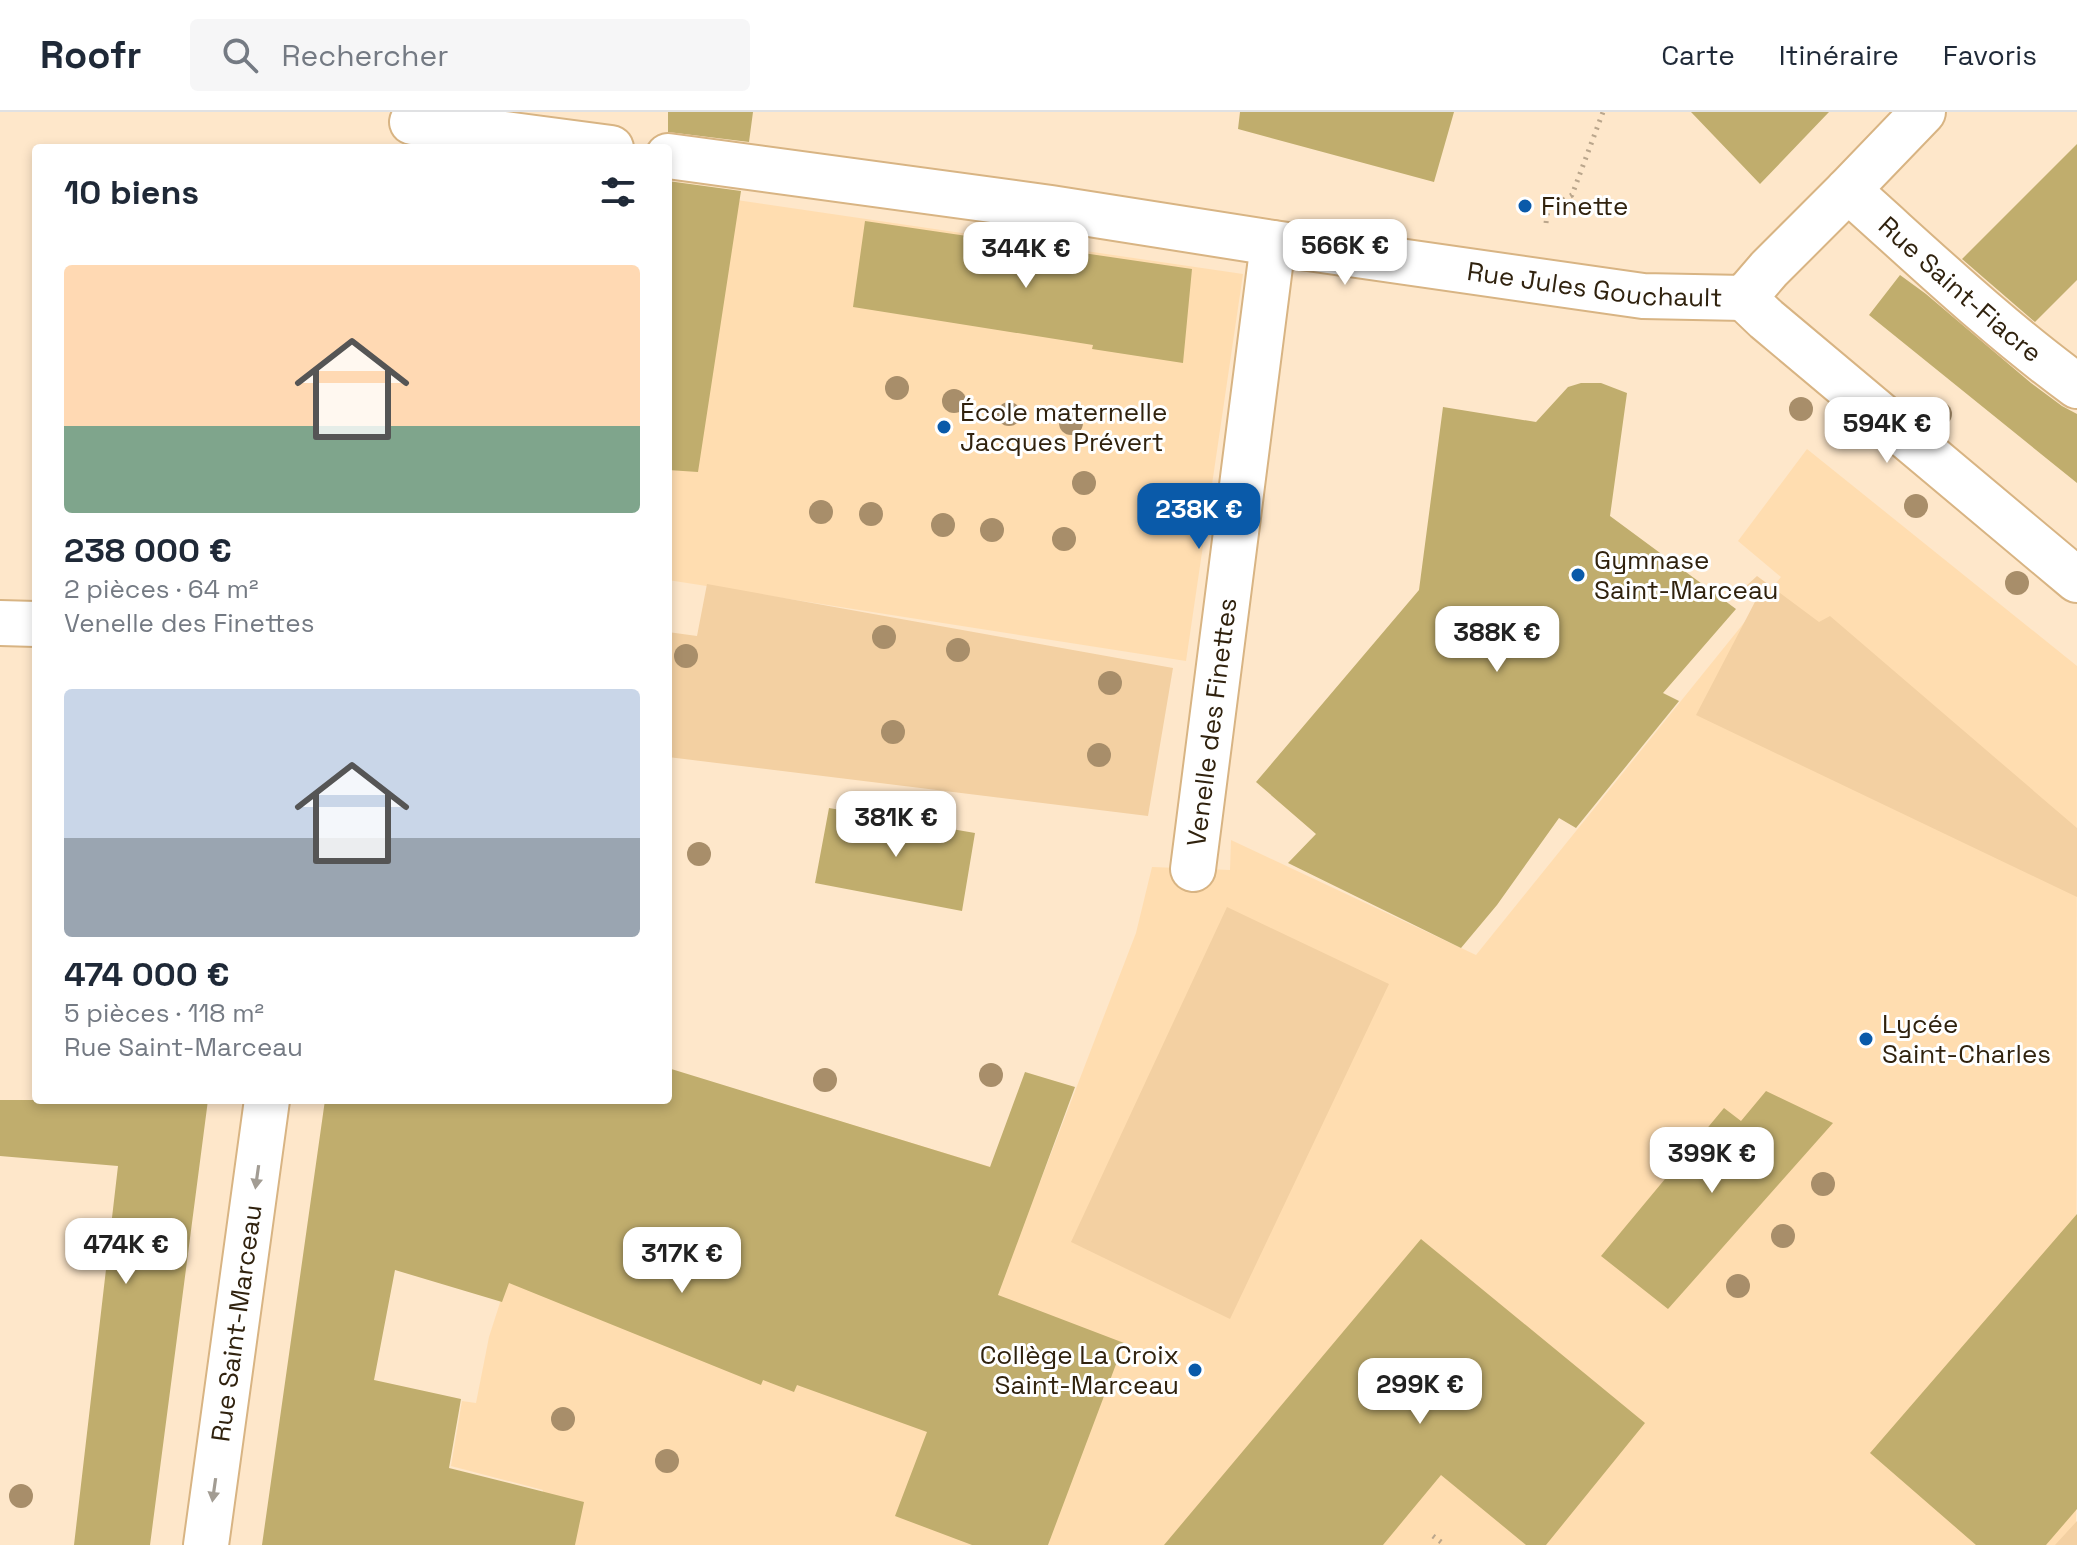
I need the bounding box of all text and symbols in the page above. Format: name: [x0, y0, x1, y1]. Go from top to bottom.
search box: [190, 19, 750, 91]
text: Roofr: [40, 31, 142, 79]
icon: search: [218, 33, 262, 77]
text: Rechercher: [282, 36, 449, 75]
text: Carte: [1661, 37, 1735, 73]
text: Itinéraire: [1779, 37, 1899, 73]
text: Favoris: [1943, 37, 2037, 73]
icon: filters: [596, 170, 640, 214]
text: 10 biens: [64, 171, 199, 214]
place label: Finette: [1541, 189, 1628, 223]
marker: Finette: [1516, 197, 1534, 215]
street label: Rue Saint-Fiacre: [1871, 209, 2049, 370]
pin: 566K €: [1280, 219, 1410, 287]
pin: 344K €: [961, 222, 1091, 290]
text: 566K €: [1301, 228, 1389, 262]
text: 344K €: [981, 231, 1071, 265]
street label: Rue Jules Gouchault: [1465, 254, 1723, 315]
icon: home: [280, 317, 424, 461]
place label: École maternelle Jacques Prévert: [960, 395, 1167, 459]
pin: 594K €: [1822, 397, 1952, 465]
text: 594K €: [1843, 406, 1931, 440]
marker: École maternelle Jacques Prévert: [935, 418, 953, 436]
pin: 238K €: [1134, 483, 1264, 551]
text: 238K €: [1155, 492, 1243, 526]
text: 238 000 €: [64, 529, 232, 572]
place label: Gymnase Saint-Marceau: [1594, 543, 1778, 607]
marker: Gymnase Saint-Marceau: [1569, 566, 1587, 584]
text: 2 pièces · 64 m²: [64, 572, 258, 606]
street label: Venelle des Finettes: [1179, 596, 1245, 849]
text: Venelle des Finettes: [64, 606, 314, 640]
pin: 388K €: [1432, 606, 1562, 674]
text: 388K €: [1453, 615, 1541, 649]
icon: home: [280, 741, 424, 885]
pin: 381K €: [831, 791, 961, 859]
text: 381K €: [854, 800, 938, 834]
text: 474 000 €: [64, 953, 230, 996]
text: 5 pièces · 118 m²: [64, 996, 264, 1030]
place label: Lycée Saint-Charles: [1882, 1007, 2051, 1071]
text: Rue Saint-Marceau: [64, 1030, 303, 1064]
marker: Lycée Saint-Charles: [1857, 1030, 1875, 1048]
pin: 399K €: [1647, 1127, 1777, 1195]
text: 399K €: [1668, 1136, 1756, 1170]
one-way arrow: [250, 1165, 263, 1190]
street label: Rue Saint-Marceau: [203, 1202, 269, 1444]
pin: 474K €: [61, 1218, 191, 1286]
text: 474K €: [83, 1227, 169, 1261]
pin: 317K €: [617, 1227, 747, 1295]
text: 317K €: [641, 1236, 723, 1270]
place label: Collège La Croix Saint-Marceau: [980, 1338, 1179, 1402]
pin: 299K €: [1355, 1358, 1485, 1426]
marker: Collège La Croix Saint-Marceau: [1186, 1361, 1204, 1379]
text: 299K €: [1376, 1367, 1464, 1401]
one-way arrow: [207, 1478, 220, 1503]

